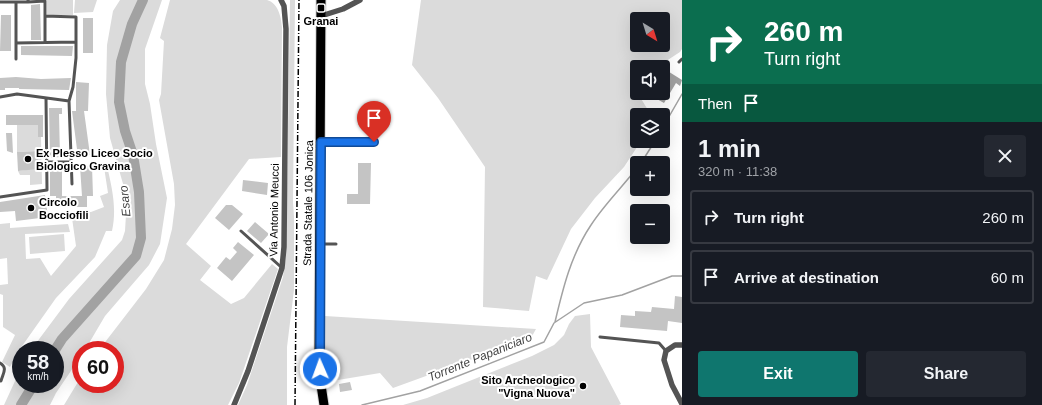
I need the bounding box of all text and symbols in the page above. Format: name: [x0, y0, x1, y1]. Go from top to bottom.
marker: Granai: [316, 3, 326, 13]
north arrow: [630, 12, 670, 52]
map controls: [630, 12, 670, 244]
place label: Granai: [304, 15, 338, 27]
icon: right: [698, 16, 750, 68]
text: 260 m: [764, 16, 843, 47]
text: Turn right: [764, 49, 840, 69]
button: sound: [630, 60, 670, 100]
icon: arrive: [740, 92, 762, 114]
text: Then: [698, 95, 732, 112]
pin: [357, 101, 391, 142]
icon: arrive: [363, 107, 385, 129]
button: layers: [630, 108, 670, 148]
text: 1 min: [698, 135, 761, 162]
button: close: [984, 135, 1026, 177]
street label: Strada Statale 106 Jonica: [301, 139, 315, 266]
place label: Ex Plesso Liceo Socio Biologico Gravina: [36, 147, 153, 172]
marker: Ex Plesso Liceo Socio Biologico Gravina: [23, 154, 33, 164]
button: +: [630, 156, 670, 196]
street label: Via Antonio Meucci: [267, 163, 281, 257]
text: 320 m · 11:38: [698, 164, 777, 179]
water label: Esaro: [116, 184, 134, 217]
place label: Circolo Bocciofili: [39, 196, 89, 221]
marker: Circolo Bocciofili: [26, 203, 36, 213]
button: −: [630, 204, 670, 244]
icon: right: [700, 206, 722, 228]
text: Turn right: [734, 209, 804, 226]
text: 260 m: [982, 209, 1024, 226]
icon: arrive: [700, 266, 722, 288]
text: Arrive at destination: [734, 269, 879, 286]
text: 60 m: [991, 269, 1024, 286]
water label: Torrente Papaniciaro: [426, 330, 534, 384]
speed limit sign: 60: [72, 341, 124, 393]
position arrow: [299, 348, 341, 390]
text: 58: [27, 351, 49, 373]
button: Exit: [698, 351, 858, 397]
button: Share: [866, 351, 1026, 397]
text: km/h: [27, 371, 49, 382]
place label: Sito Archeologico "Vigna Nuova": [481, 374, 575, 399]
marker: Sito Archeologico "Vigna Nuova": [578, 381, 588, 391]

